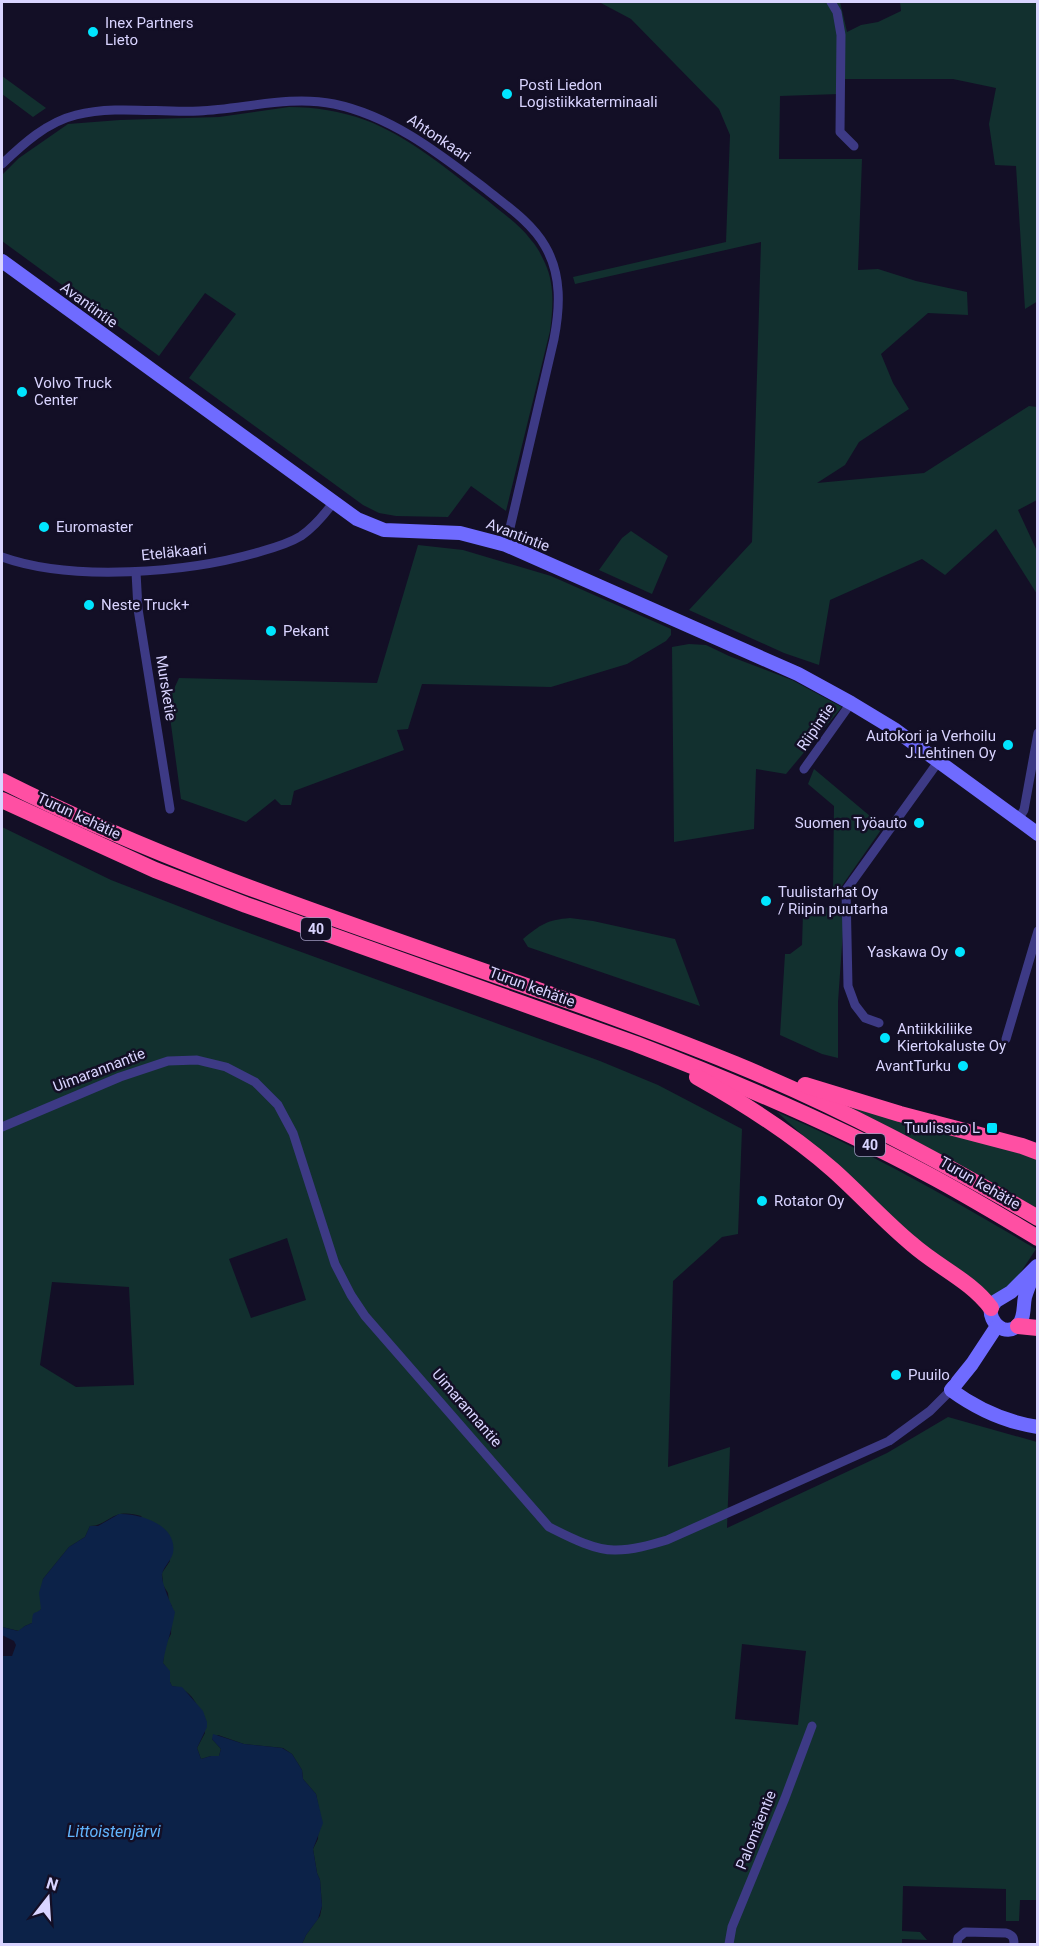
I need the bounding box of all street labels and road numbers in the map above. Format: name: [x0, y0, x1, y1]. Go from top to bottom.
street label: Ahtonkaari: [404, 110, 474, 166]
street label: Avantintie: [57, 278, 121, 332]
street label: Avantintie: [484, 515, 552, 555]
street label: Eteläkaari: [140, 540, 208, 564]
street label: Mursketie: [152, 654, 180, 722]
street label: Riipintie: [793, 700, 839, 754]
street label: Turun kehätie: [34, 789, 124, 843]
road number: 40: [301, 918, 331, 940]
street label: Turun kehätie: [487, 963, 578, 1011]
street label: Uimarannantie: [50, 1044, 148, 1096]
road number: 40: [855, 1134, 885, 1156]
street label: Turun kehätie: [936, 1153, 1024, 1213]
street label: Uimarannantie: [428, 1365, 506, 1451]
street label: Palomäentie: [732, 1788, 780, 1872]

